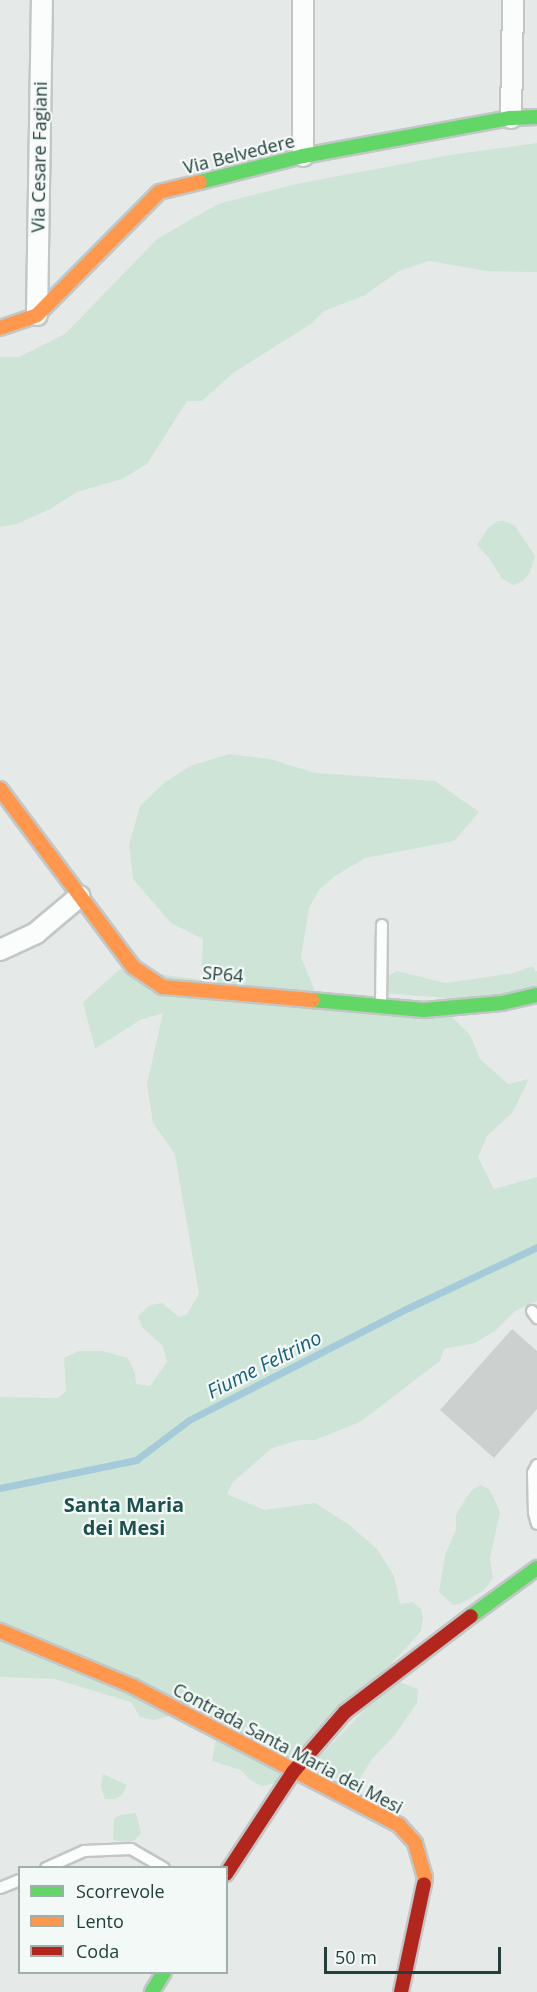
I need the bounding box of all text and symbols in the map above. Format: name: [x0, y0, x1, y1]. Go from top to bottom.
street label: Via Cesare Fagiani: [27, 81, 51, 233]
street label: Via Belvedere: [181, 130, 297, 178]
street label: SP64: [201, 961, 245, 987]
water label: Fiume Feltrino: [203, 1325, 325, 1403]
district label: Santa Maria dei Mesi: [64, 1493, 184, 1540]
street label: Contrada Santa Maria dei Mesi: [169, 1678, 407, 1818]
legend: [18, 1866, 228, 1974]
text: Scorrevole: [76, 1879, 165, 1903]
text: Lento: [76, 1909, 124, 1933]
scale bar: [327, 1935, 504, 1973]
text: Coda: [76, 1939, 119, 1963]
text: 50 m: [335, 1945, 377, 1969]

